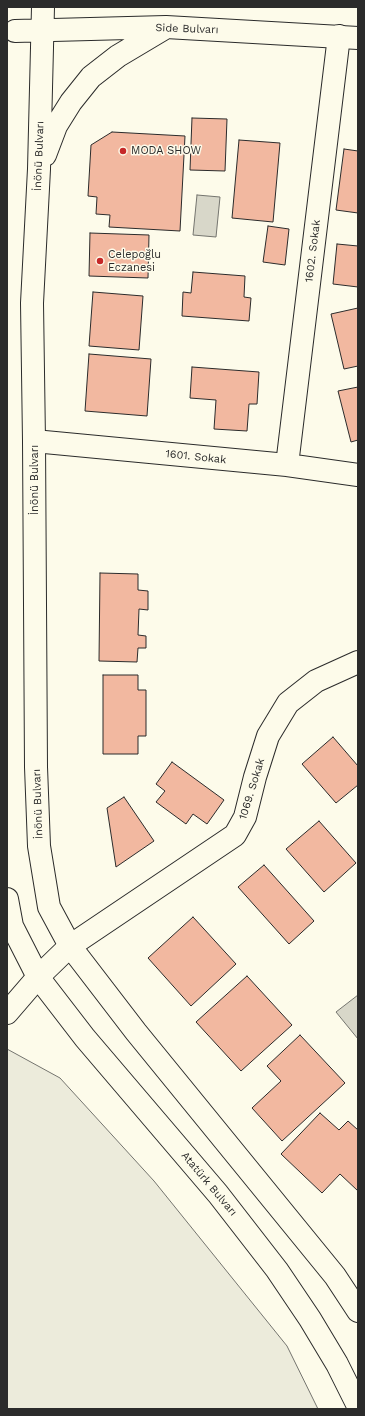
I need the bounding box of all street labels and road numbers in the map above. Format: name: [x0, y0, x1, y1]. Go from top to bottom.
street label: Side Bulvarı: [155, 21, 219, 37]
street label: İnönü Bulvarı: [31, 121, 47, 191]
street label: 1602. Sokak: [303, 219, 323, 283]
street label: İnönü Bulvarı: [28, 445, 42, 515]
street label: 1601. Sokak: [165, 447, 227, 467]
street label: 1069. Sokak: [236, 757, 268, 821]
street label: İnönü Bulvarı: [30, 769, 46, 839]
street label: Atatürk Bulvarı: [178, 1149, 240, 1219]

